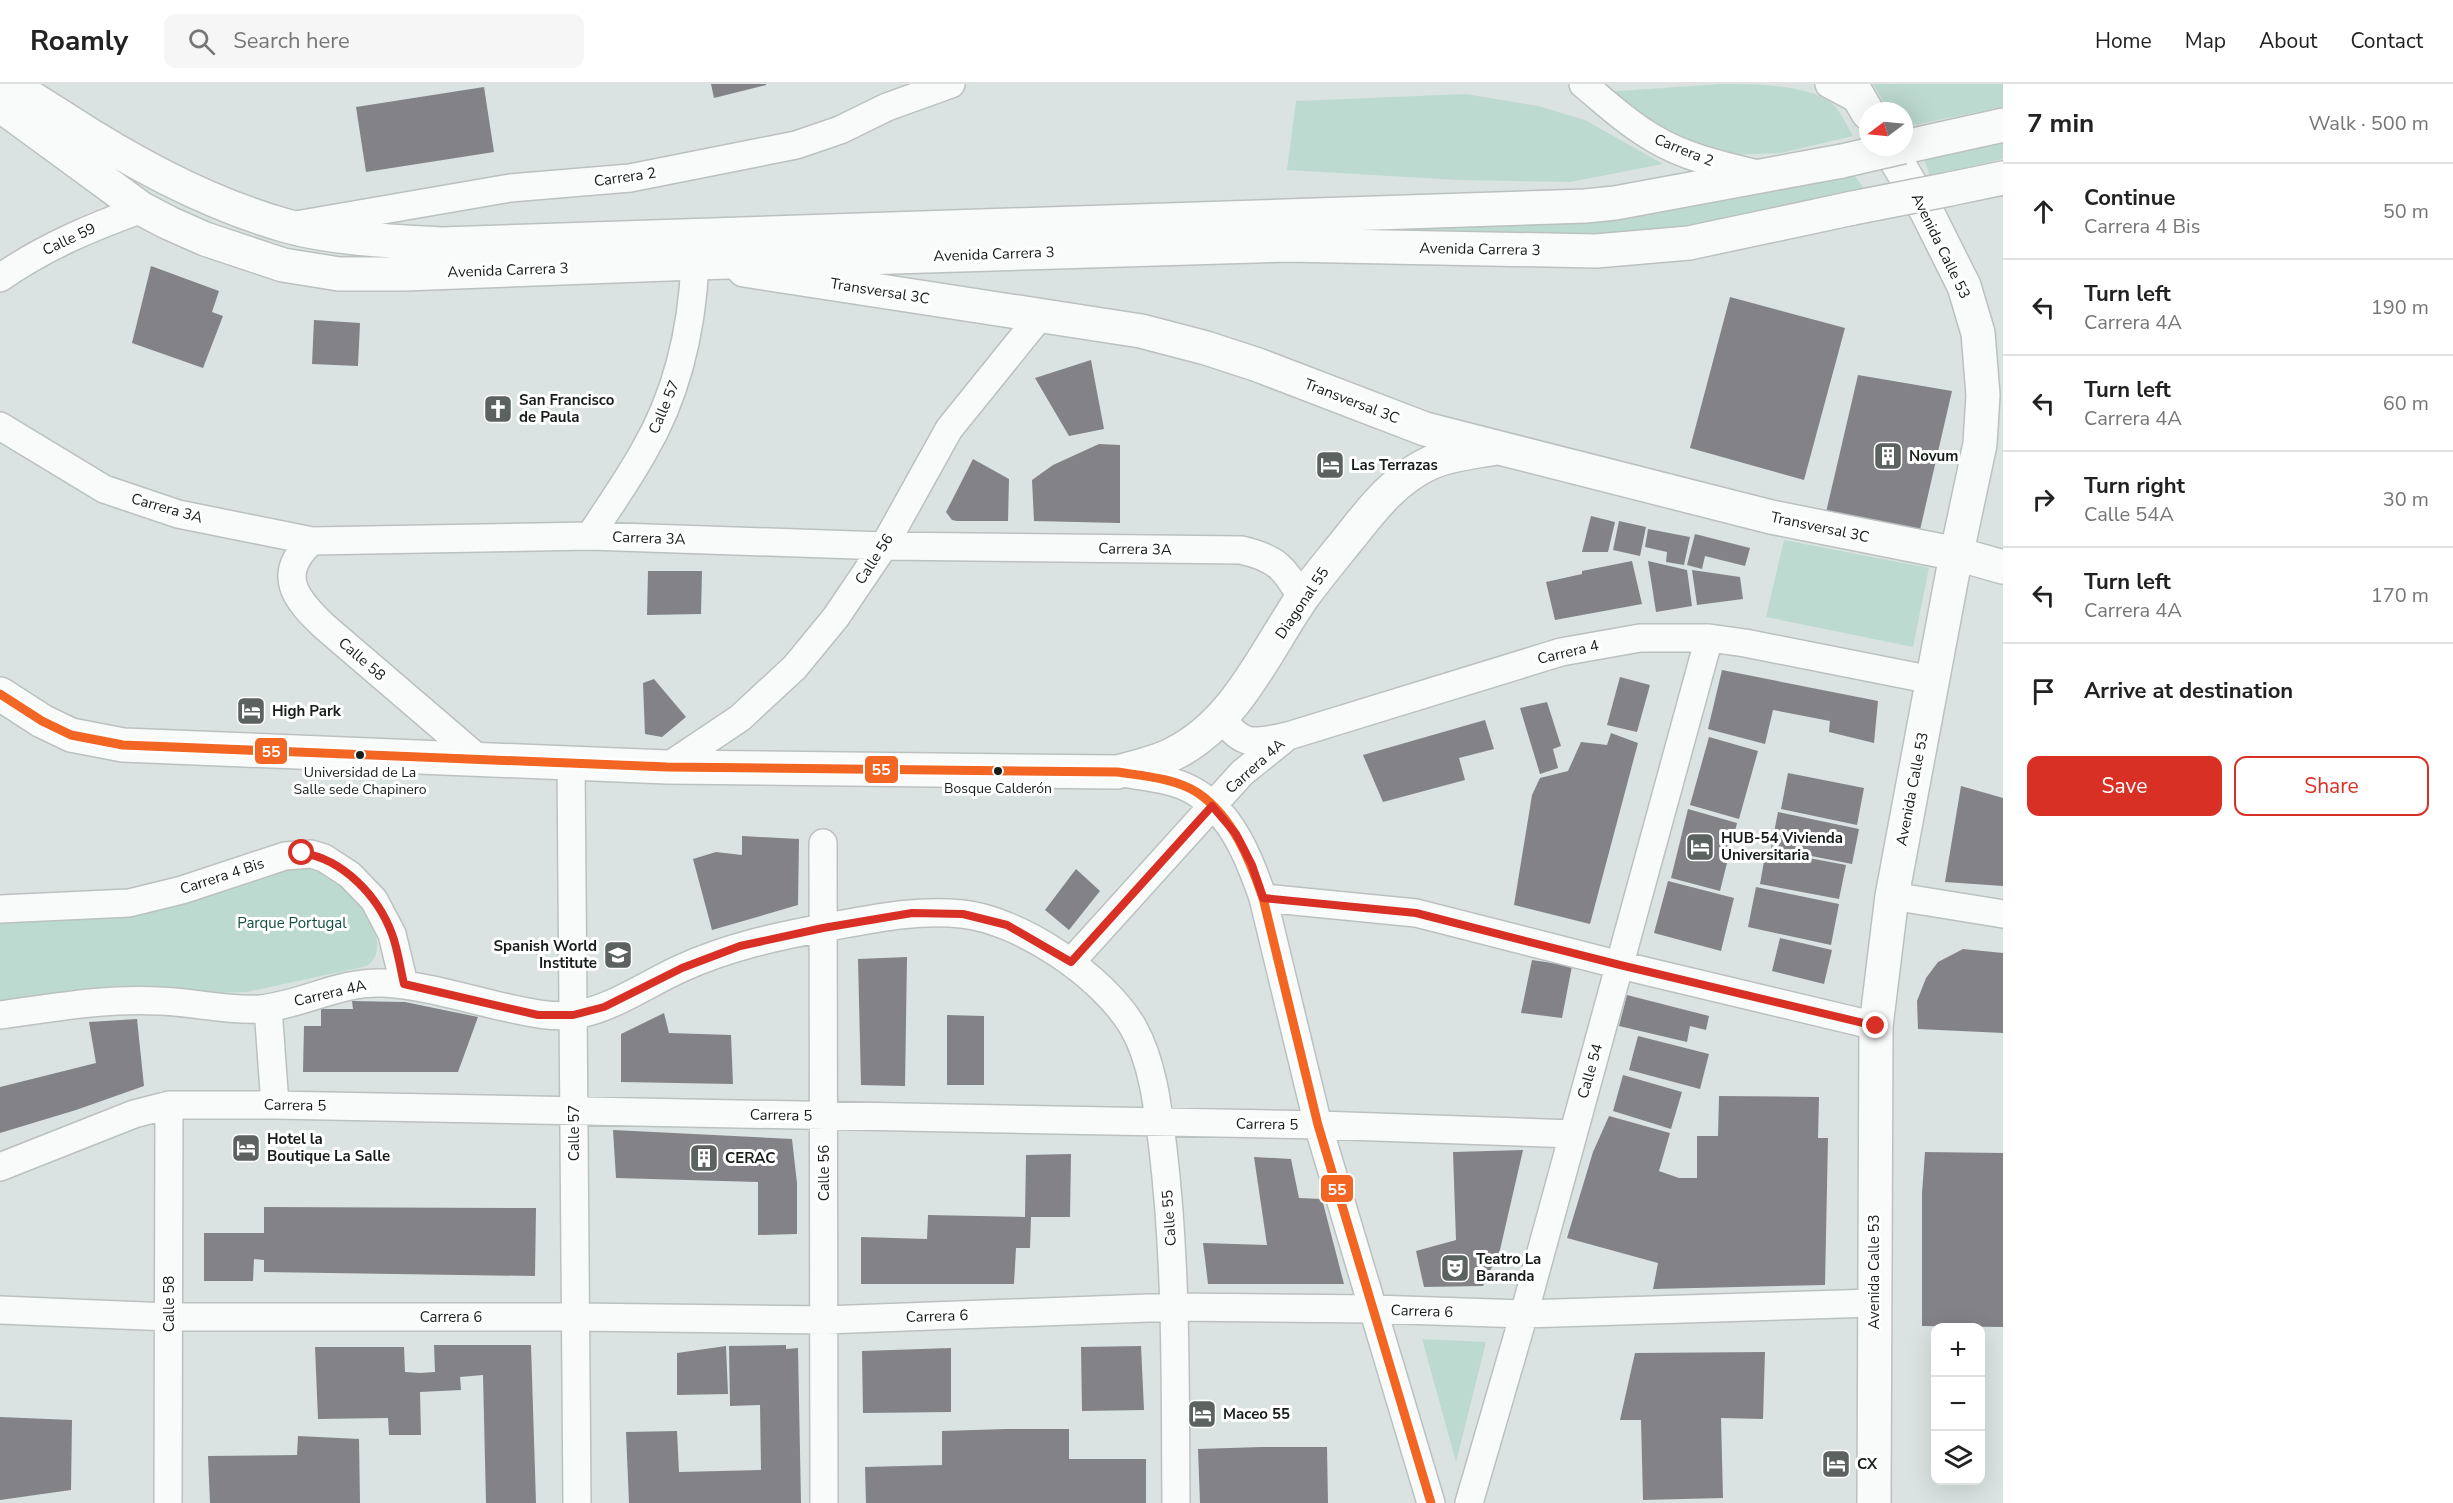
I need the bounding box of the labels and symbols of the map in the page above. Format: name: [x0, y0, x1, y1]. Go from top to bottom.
north arrow: [1859, 102, 1913, 156]
street label: Carrera 2: [1651, 129, 1717, 171]
street label: Carrera 2: [593, 163, 657, 191]
street label: Avenida Calle 53: [1907, 190, 1975, 302]
street label: Calle 59: [39, 218, 99, 260]
street label: Avenida Carrera 3: [1419, 238, 1541, 260]
street label: Avenida Carrera 3: [933, 242, 1055, 266]
street label: Avenida Carrera 3: [447, 258, 569, 282]
street label: Transversal 3C: [829, 273, 931, 309]
street label: Transversal 3C: [1302, 374, 1402, 428]
street label: Calle 57: [644, 377, 684, 437]
place label: San Francisco de Paula: [519, 390, 615, 427]
church icon: San Francisco de Paula: [482, 393, 514, 425]
building icon: Novum: [1872, 440, 1904, 472]
place label: Novum: [1909, 446, 1958, 466]
hotel icon: Las Terrazas: [1314, 449, 1346, 481]
place label: Las Terrazas: [1351, 455, 1438, 475]
street label: Carrera 3A: [129, 488, 205, 528]
street label: Transversal 3C: [1769, 507, 1871, 547]
street label: Carrera 3A: [612, 527, 686, 549]
street label: Calle 56: [850, 530, 898, 588]
street label: Carrera 3A: [1098, 538, 1172, 560]
street label: Diagonal 55: [1271, 563, 1333, 643]
street label: Calle 58: [334, 633, 390, 685]
street label: Carrera 4: [1535, 635, 1601, 669]
hotel icon: High Park: [235, 695, 267, 727]
place label: High Park: [272, 701, 342, 721]
street label: Avenida Calle 53: [1891, 731, 1933, 847]
street label: Carrera 4A: [1221, 734, 1289, 798]
line badge: 55: [254, 737, 288, 765]
text: 55: [261, 741, 281, 763]
marker: Universidad de La Salle sede Chapinero: [354, 749, 366, 761]
line badge: 55: [864, 755, 899, 784]
text: 55: [871, 759, 891, 781]
place label: Universidad de La Salle sede Chapinero: [294, 763, 427, 799]
marker: Bosque Calderón: [992, 765, 1004, 777]
place label: Bosque Calderón: [944, 779, 1052, 798]
place label: HUB-54 Vivienda Universitaria: [1721, 828, 1843, 865]
hotel icon: HUB-54 Vivienda Universitaria: [1684, 831, 1716, 863]
route start: [288, 839, 314, 865]
street label: Carrera 4 Bis: [177, 853, 267, 899]
park label: Parque Portugal: [237, 913, 347, 933]
place label: Spanish World Institute: [494, 936, 597, 973]
school or university icon: Spanish World Institute: [602, 939, 634, 971]
street label: Carrera 4A: [292, 975, 368, 1011]
route end: [1862, 1012, 1888, 1038]
street label: Calle 54: [1573, 1041, 1607, 1101]
street label: Carrera 5: [264, 1094, 326, 1116]
street label: Carrera 5: [750, 1104, 812, 1126]
street label: Calle 57: [564, 1105, 584, 1161]
street label: Carrera 5: [1236, 1113, 1298, 1135]
place label: Hotel la Boutique La Salle: [267, 1129, 390, 1166]
hotel icon: Hotel la Boutique La Salle: [230, 1132, 262, 1164]
building icon: CERAC: [688, 1142, 720, 1174]
street label: Calle 56: [814, 1145, 834, 1201]
place label: CERAC: [725, 1148, 775, 1168]
line badge: 55: [1320, 1174, 1354, 1203]
text: 55: [1327, 1179, 1347, 1201]
street label: Calle 55: [1157, 1189, 1181, 1247]
street label: Avenida Calle 53: [1864, 1214, 1884, 1330]
place label: Teatro La Baranda: [1476, 1249, 1541, 1286]
theatre icon: Teatro La Baranda: [1439, 1252, 1471, 1284]
street label: Calle 58: [159, 1276, 179, 1332]
street label: Carrera 6: [1390, 1300, 1454, 1322]
street label: Carrera 6: [905, 1305, 969, 1327]
street label: Carrera 6: [420, 1307, 482, 1327]
hotel icon: Maceo 55: [1186, 1398, 1218, 1430]
place label: Maceo 55: [1223, 1404, 1290, 1424]
hotel icon: CX: [1820, 1448, 1852, 1480]
place label: CX: [1857, 1454, 1878, 1474]

